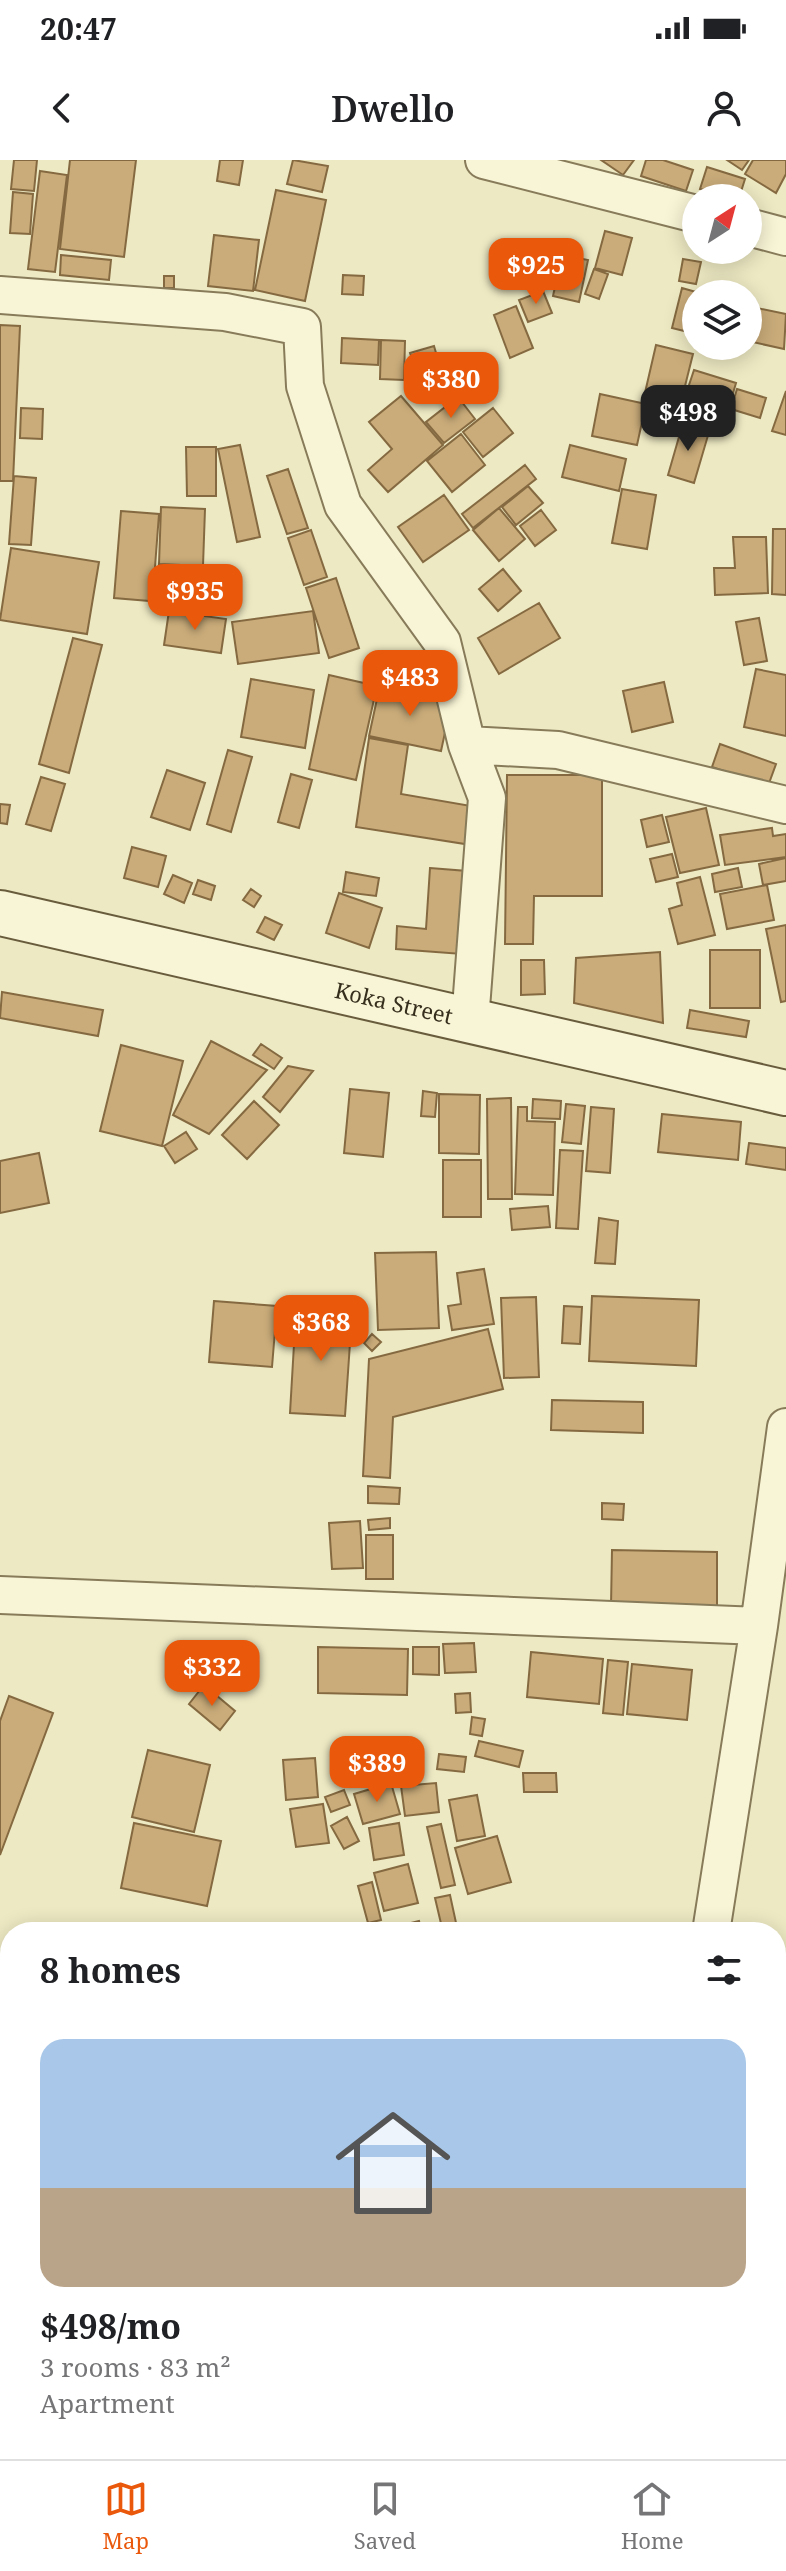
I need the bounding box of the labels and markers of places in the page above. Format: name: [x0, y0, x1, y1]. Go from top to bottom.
pin: $925: [489, 238, 583, 306]
pin: $380: [404, 352, 498, 420]
pin: $498: [641, 385, 735, 453]
pin: $935: [148, 564, 242, 632]
pin: $483: [363, 650, 457, 718]
pin: $368: [274, 1295, 368, 1363]
pin: $332: [165, 1640, 259, 1708]
pin: $389: [330, 1736, 424, 1804]

